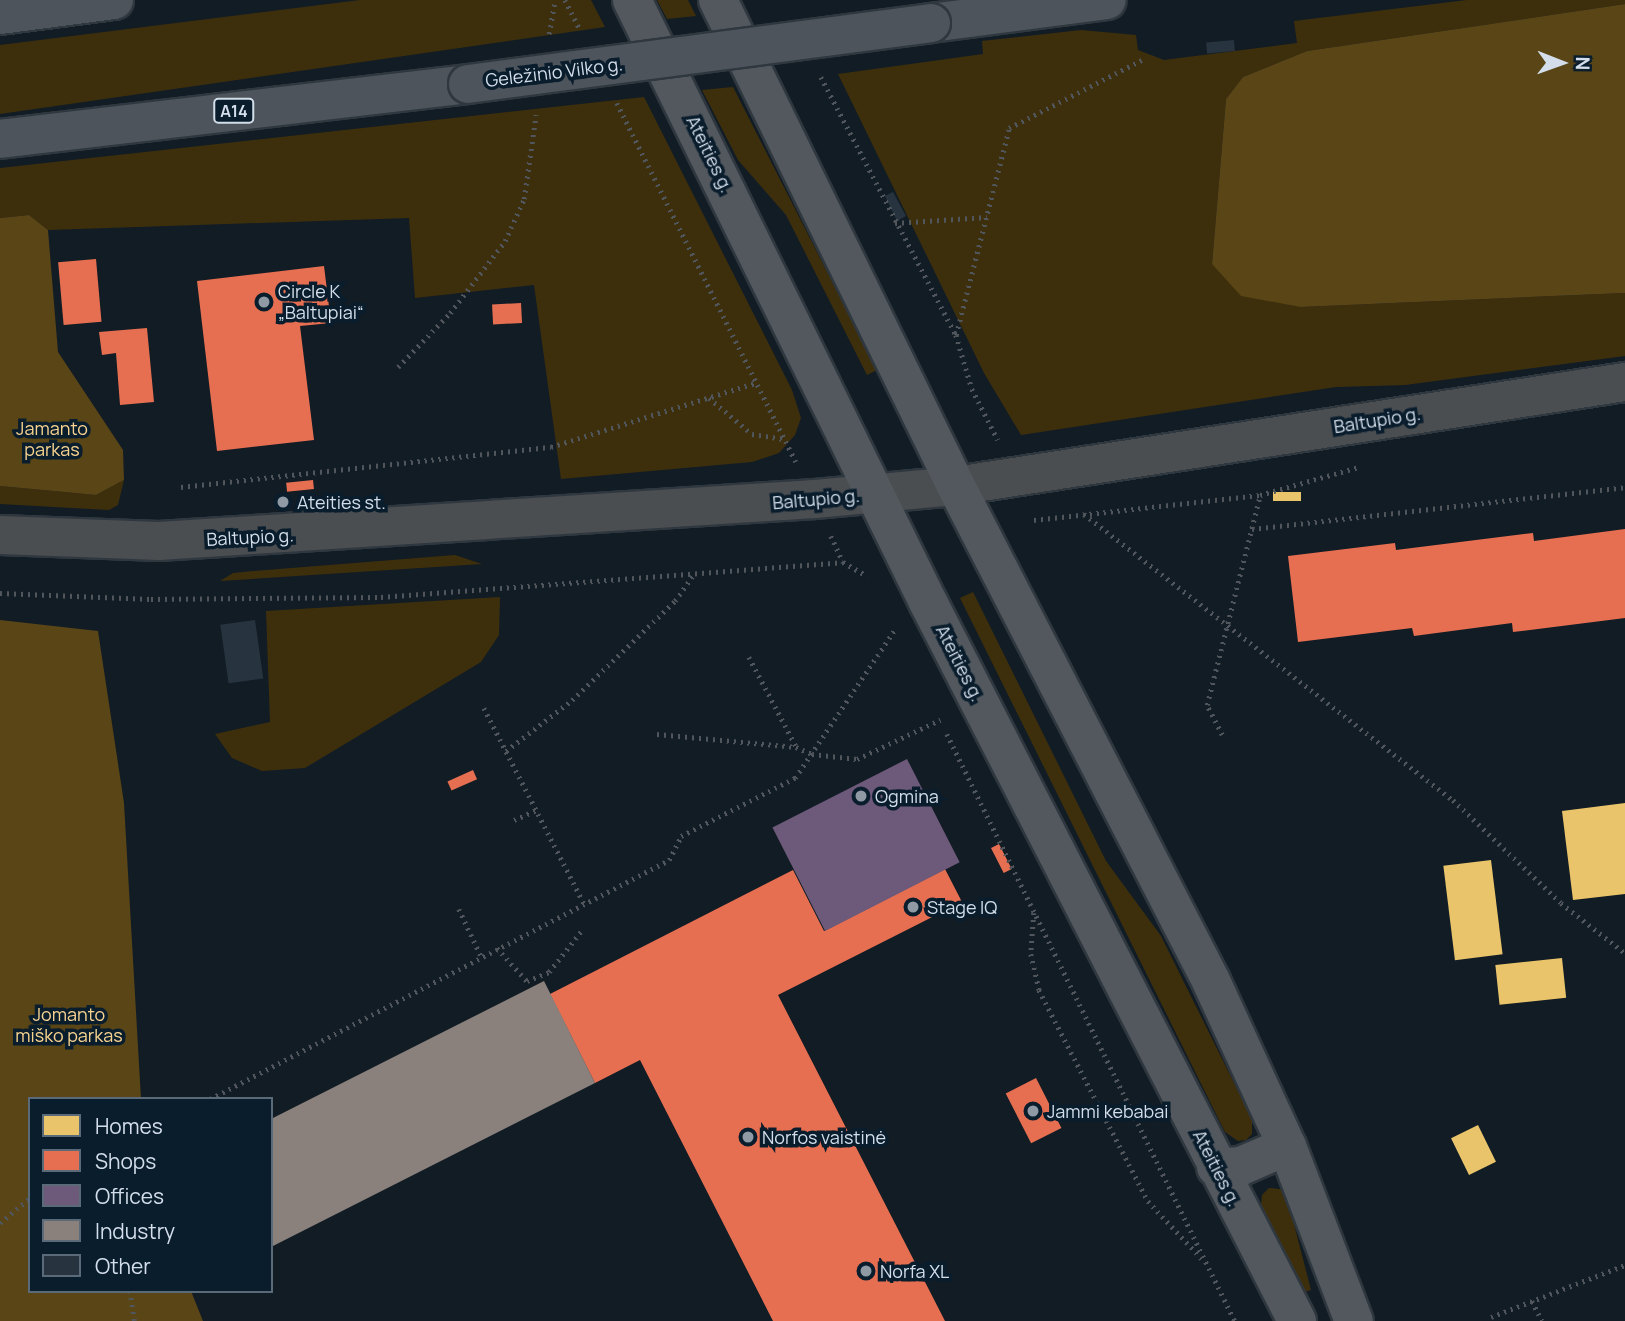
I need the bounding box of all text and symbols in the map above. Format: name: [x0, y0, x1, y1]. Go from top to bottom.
north arrow: [1527, 28, 1597, 98]
street label: Geležinio Vilko g.: [484, 53, 624, 91]
text: N: [1570, 56, 1596, 70]
road number: A14: [213, 99, 255, 124]
street label: Ateities g.: [682, 112, 738, 196]
place label: Circle K „Baltupiai“: [278, 281, 364, 324]
marker: Circle K „Baltupiai“: [256, 294, 272, 310]
street label: Baltupio g.: [1332, 402, 1422, 438]
park label: Jamanto parkas: [16, 418, 88, 460]
street label: Baltupio g.: [771, 484, 861, 514]
place label: Ateities st.: [297, 491, 386, 513]
marker: Ateities st.: [275, 494, 291, 510]
street label: Baltupio g.: [206, 524, 294, 550]
street label: Ateities g.: [932, 621, 988, 705]
place label: Ogmina: [875, 785, 939, 807]
marker: Ogmina: [853, 788, 869, 804]
place label: Stage IQ: [927, 896, 997, 918]
marker: Stage IQ: [905, 899, 921, 915]
park label: Jomanto miško parkas: [15, 1004, 123, 1046]
legend: [28, 1097, 273, 1293]
place label: Jammi kebabai: [1047, 1100, 1168, 1122]
marker: Jammi kebabai: [1025, 1103, 1041, 1119]
text: Homes: [95, 1112, 163, 1140]
place label: Norfos vaistinė: [762, 1126, 886, 1148]
street label: Ateities g.: [1189, 1126, 1245, 1210]
marker: Norfos vaistinė: [740, 1129, 756, 1145]
text: Shops: [95, 1147, 156, 1175]
text: Offices: [95, 1182, 164, 1210]
text: Industry: [95, 1217, 175, 1245]
text: Other: [95, 1252, 151, 1280]
place label: Norfa XL: [880, 1260, 949, 1282]
marker: Norfa XL: [858, 1263, 874, 1279]

